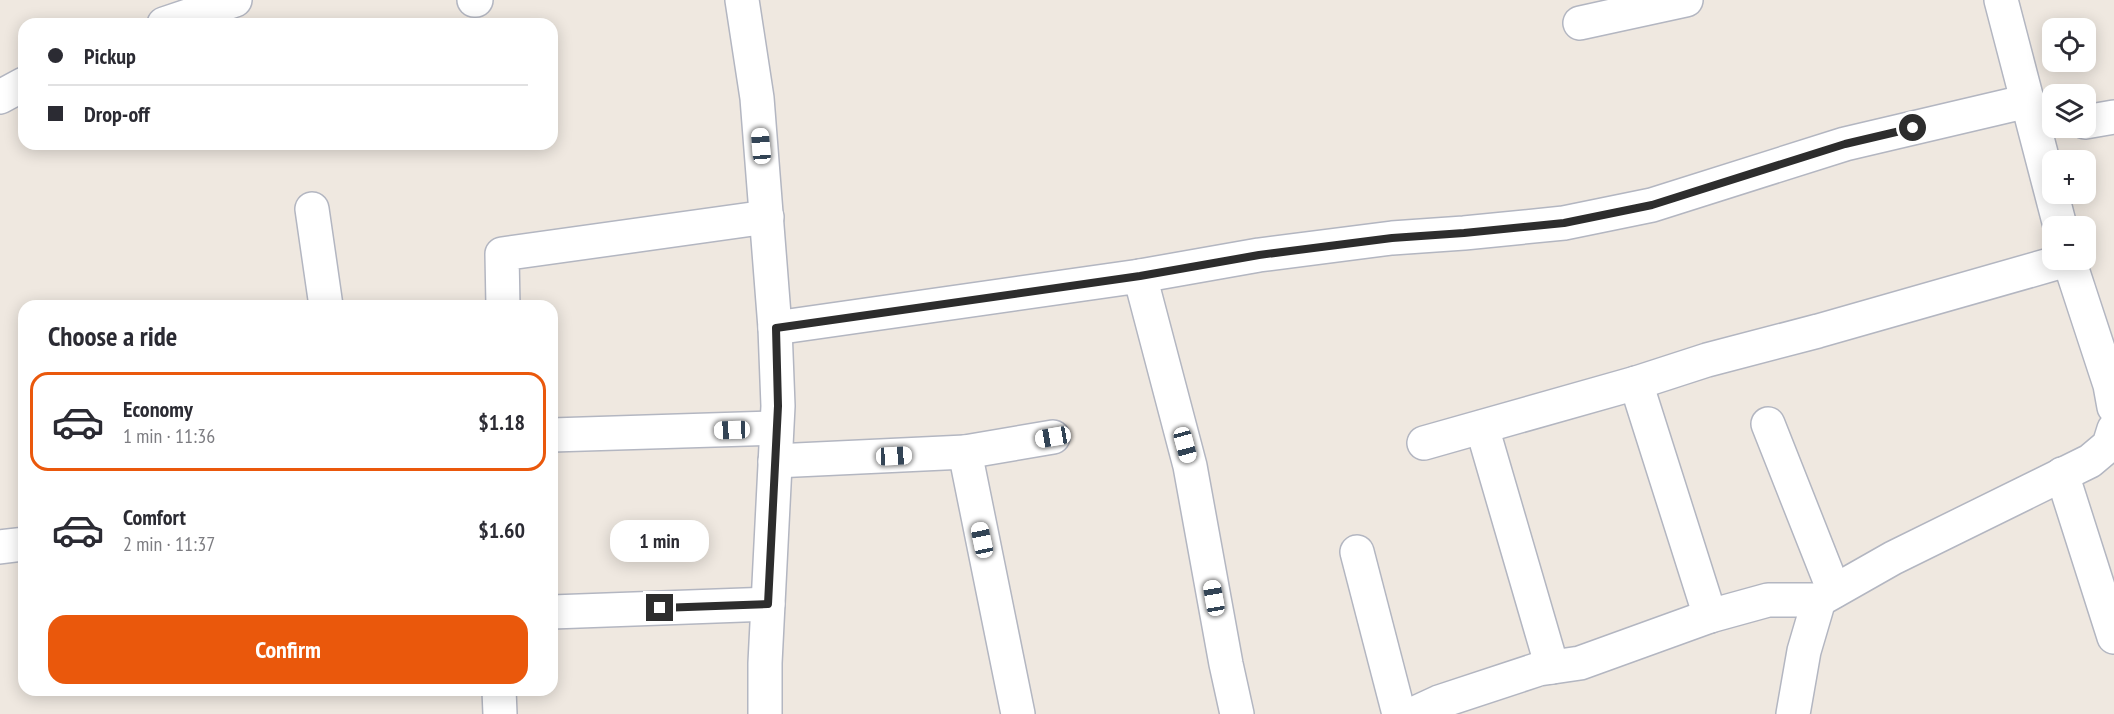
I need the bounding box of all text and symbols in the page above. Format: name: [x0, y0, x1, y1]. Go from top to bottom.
map controls: [2042, 18, 2096, 270]
button: locate: [2042, 18, 2096, 72]
text: Pickup: [84, 42, 136, 70]
button: layers: [2042, 84, 2096, 138]
text: Drop-off: [84, 100, 150, 128]
route start: [1899, 114, 1926, 141]
car: [750, 127, 772, 165]
button: +: [2042, 150, 2096, 204]
button: −: [2042, 216, 2096, 270]
text: Choose a ride: [48, 319, 177, 353]
icon: car: [51, 395, 105, 449]
text: Economy: [123, 395, 193, 423]
text: $1.18: [478, 408, 525, 436]
car: [714, 420, 750, 440]
text: 1 min · 11:36: [123, 423, 215, 449]
car: [1034, 425, 1072, 449]
car: [1172, 425, 1198, 465]
car: [876, 446, 912, 466]
icon: car: [51, 503, 105, 557]
text: Comfort: [123, 503, 186, 531]
text: $1.60: [478, 516, 525, 544]
callout: 1 min: [610, 521, 710, 563]
car: [969, 521, 995, 559]
text: 1 min: [639, 528, 680, 554]
text: 2 min · 11:37: [123, 531, 215, 557]
car: [1202, 579, 1226, 617]
route end: [646, 594, 673, 621]
button: Confirm: [48, 615, 528, 684]

